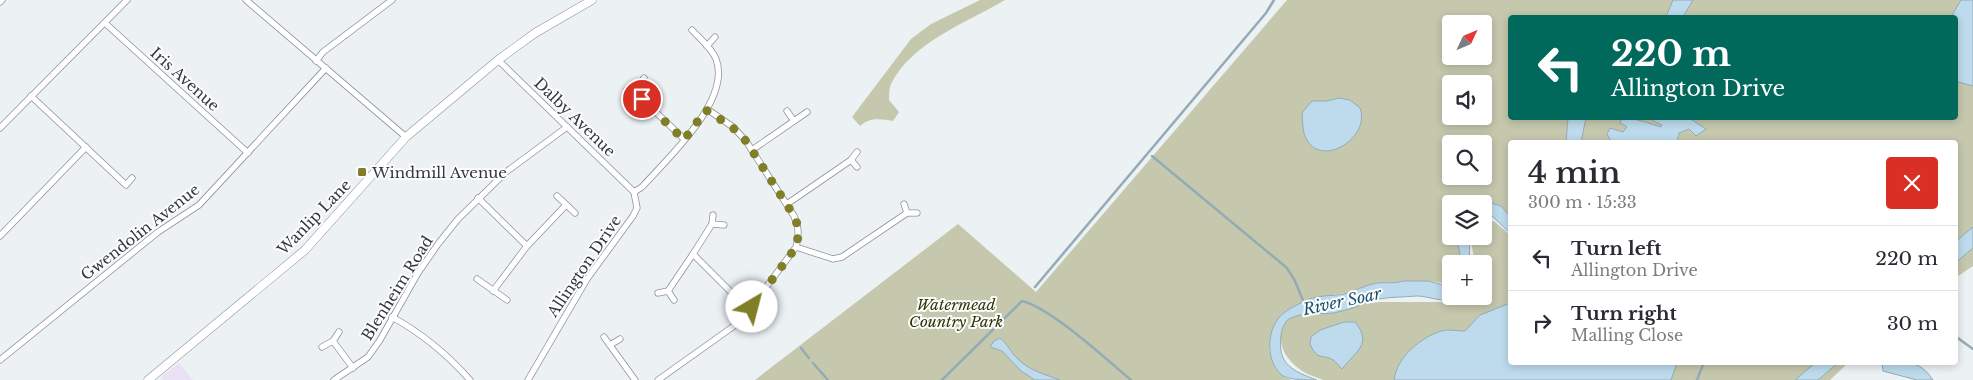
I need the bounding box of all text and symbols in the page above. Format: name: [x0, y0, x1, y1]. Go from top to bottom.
north arrow: [1442, 15, 1492, 65]
map controls: [1442, 15, 1492, 305]
text: 220 m: [1611, 32, 1731, 75]
icon: left: [1528, 35, 1593, 100]
street label: Iris Avenue: [147, 43, 223, 115]
street label: Dalby Avenue: [530, 73, 620, 161]
button: sound: [1442, 75, 1492, 125]
text: Allington Drive: [1611, 75, 1785, 102]
pin: [621, 78, 663, 120]
icon: arrive: [628, 85, 656, 113]
button: search: [1442, 135, 1492, 185]
text: 4 min: [1528, 154, 1620, 191]
button: close: [1886, 157, 1938, 209]
place label: Windmill Avenue: [371, 163, 507, 182]
marker: Windmill Avenue: [356, 166, 368, 178]
street label: Wanlip Lane: [273, 175, 355, 259]
street label: Gwendolin Avenue: [77, 180, 203, 284]
text: 300 m · 15:33: [1528, 192, 1637, 212]
button: layers: [1442, 195, 1492, 245]
street label: Allington Drive: [542, 211, 625, 321]
street label: Blenheim Road: [357, 232, 437, 344]
text: Turn left: [1571, 237, 1662, 260]
icon: left: [1528, 244, 1556, 272]
text: 220 m: [1875, 247, 1938, 270]
button: +: [1442, 255, 1492, 305]
text: Allington Drive: [1571, 260, 1698, 280]
position arrow: [725, 280, 777, 332]
water label: River Soar: [1300, 283, 1384, 319]
park label: Watermead Country Park: [909, 295, 1003, 331]
text: Turn right: [1571, 302, 1677, 325]
icon: right: [1528, 309, 1556, 337]
text: 30 m: [1887, 312, 1938, 335]
text: Malling Close: [1571, 325, 1683, 345]

